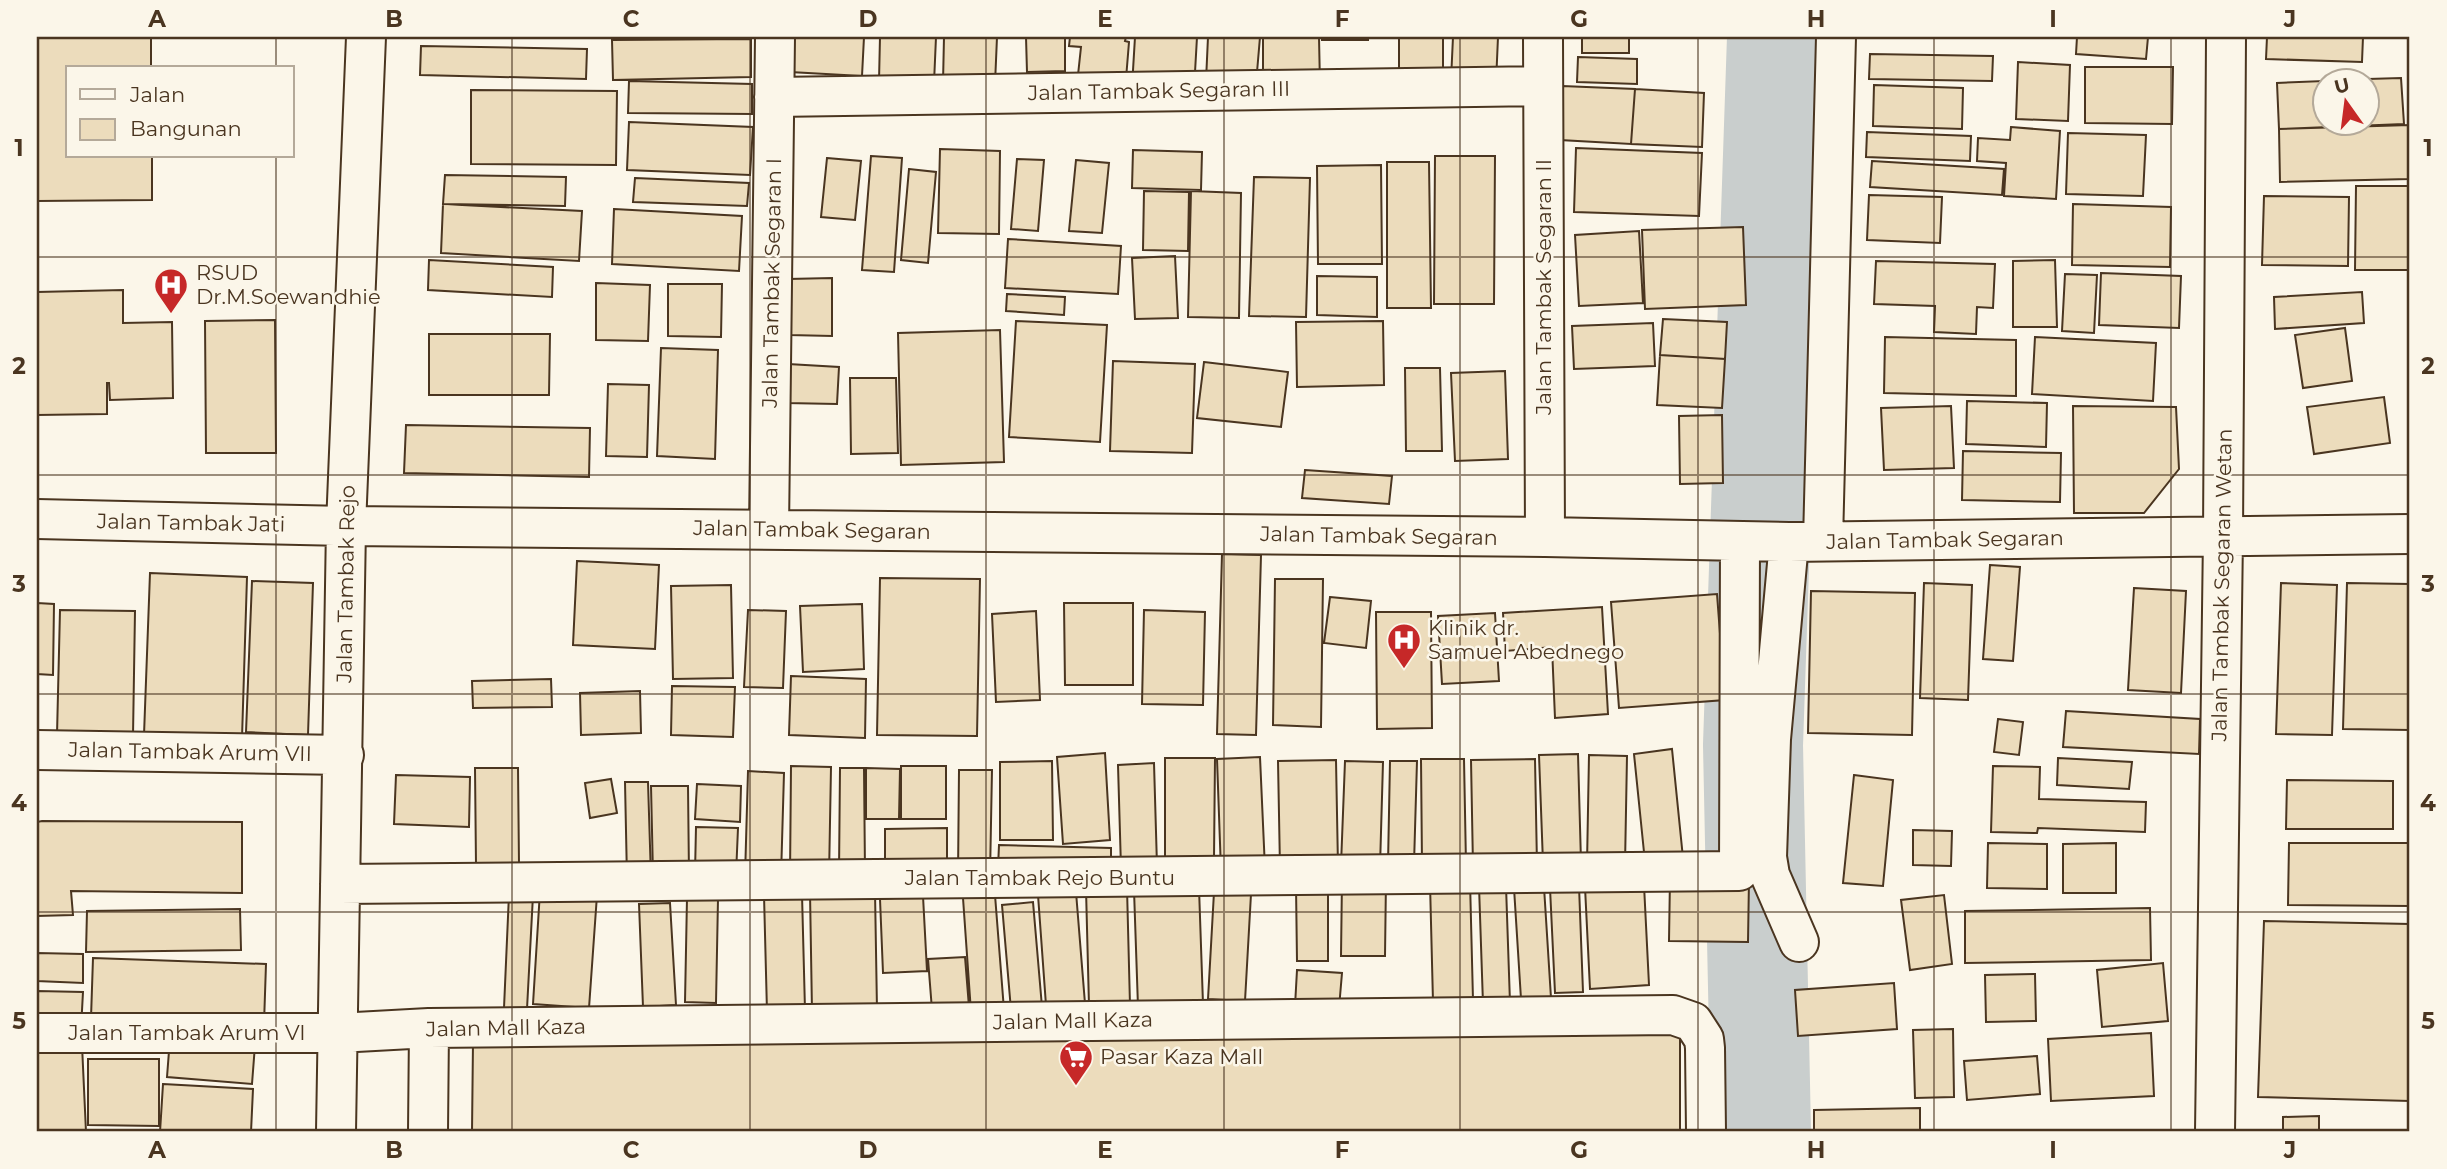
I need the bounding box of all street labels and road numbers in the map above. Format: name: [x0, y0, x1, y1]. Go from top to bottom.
street label: Jalan Tambak Segaran III: [1027, 76, 1290, 105]
street label: Jalan Tambak Segaran I: [757, 158, 786, 409]
street label: Jalan Tambak Segaran II: [1531, 159, 1556, 416]
street label: Jalan Tambak Segaran Wetan: [2206, 428, 2237, 743]
street label: Jalan Tambak Rejo: [331, 485, 360, 684]
street label: Jalan Tambak Jati: [96, 508, 285, 537]
street label: Jalan Tambak Segaran: [692, 515, 931, 544]
street label: Jalan Tambak Segaran: [1259, 521, 1498, 550]
street label: Jalan Tambak Segaran: [1825, 525, 2064, 554]
street label: Jalan Tambak Arum VII: [67, 737, 312, 766]
street label: Jalan Tambak Rejo Buntu: [904, 865, 1175, 890]
street label: Jalan Mall Kaza: [992, 1007, 1153, 1034]
street label: Jalan Mall Kaza: [425, 1014, 586, 1041]
street label: Jalan Tambak Arum VI: [67, 1020, 306, 1045]

